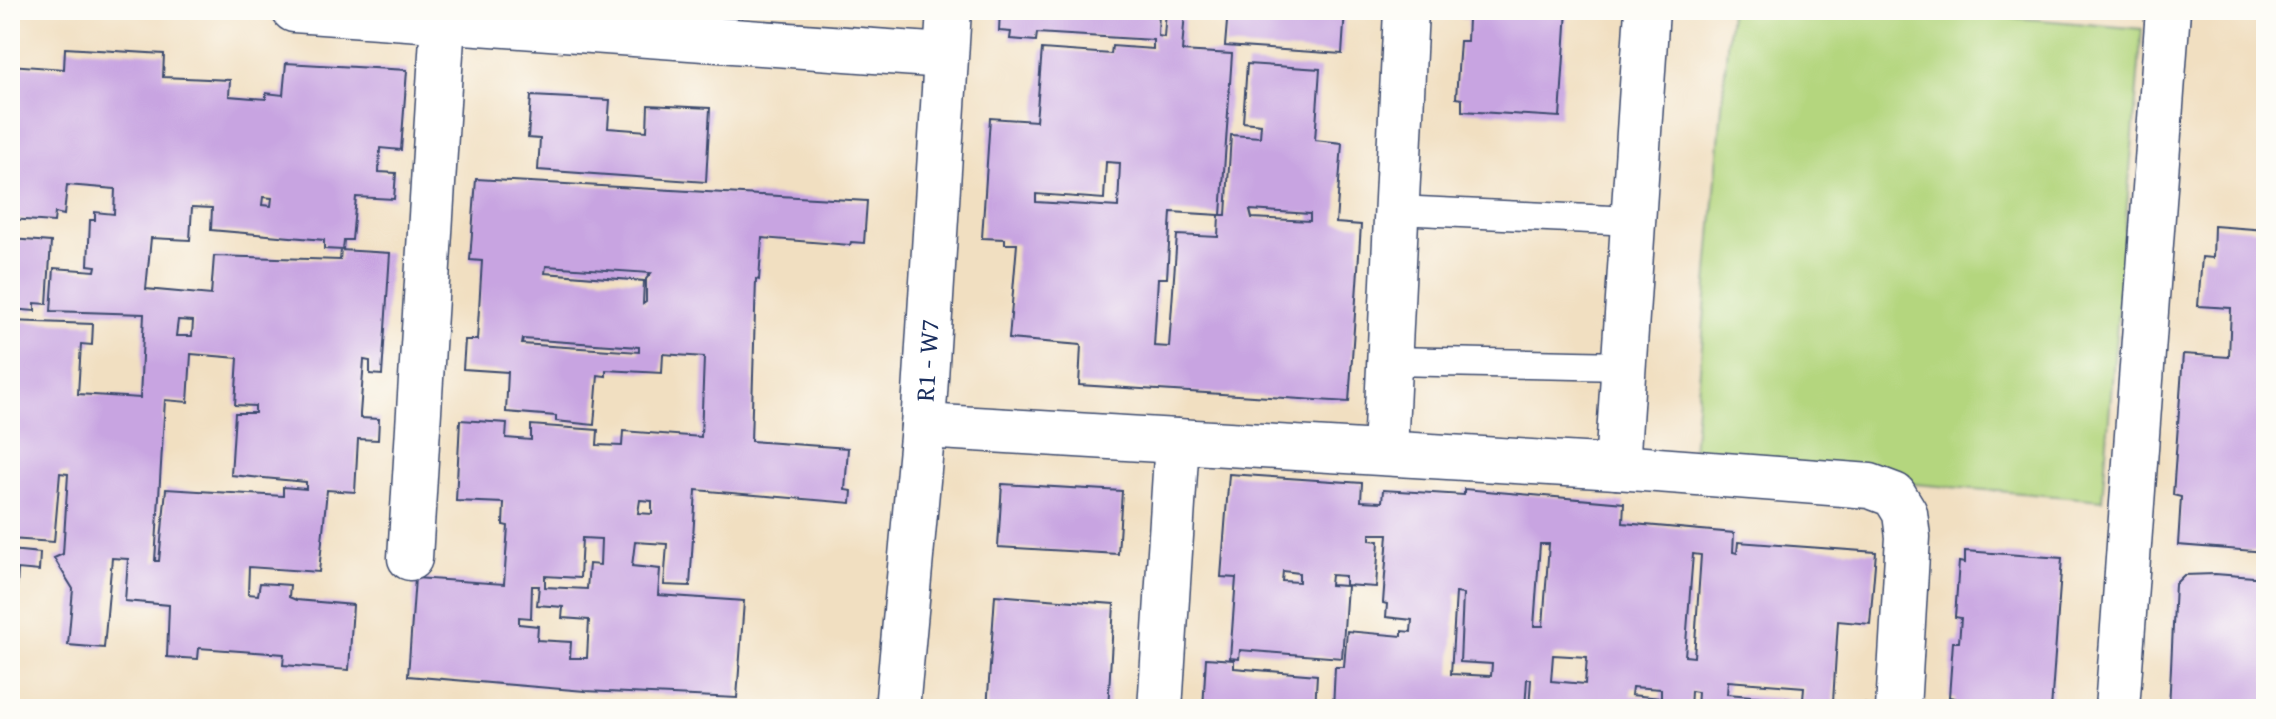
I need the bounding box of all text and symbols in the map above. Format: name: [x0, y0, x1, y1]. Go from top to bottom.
street label: R1 - W7: [905, 318, 949, 403]

